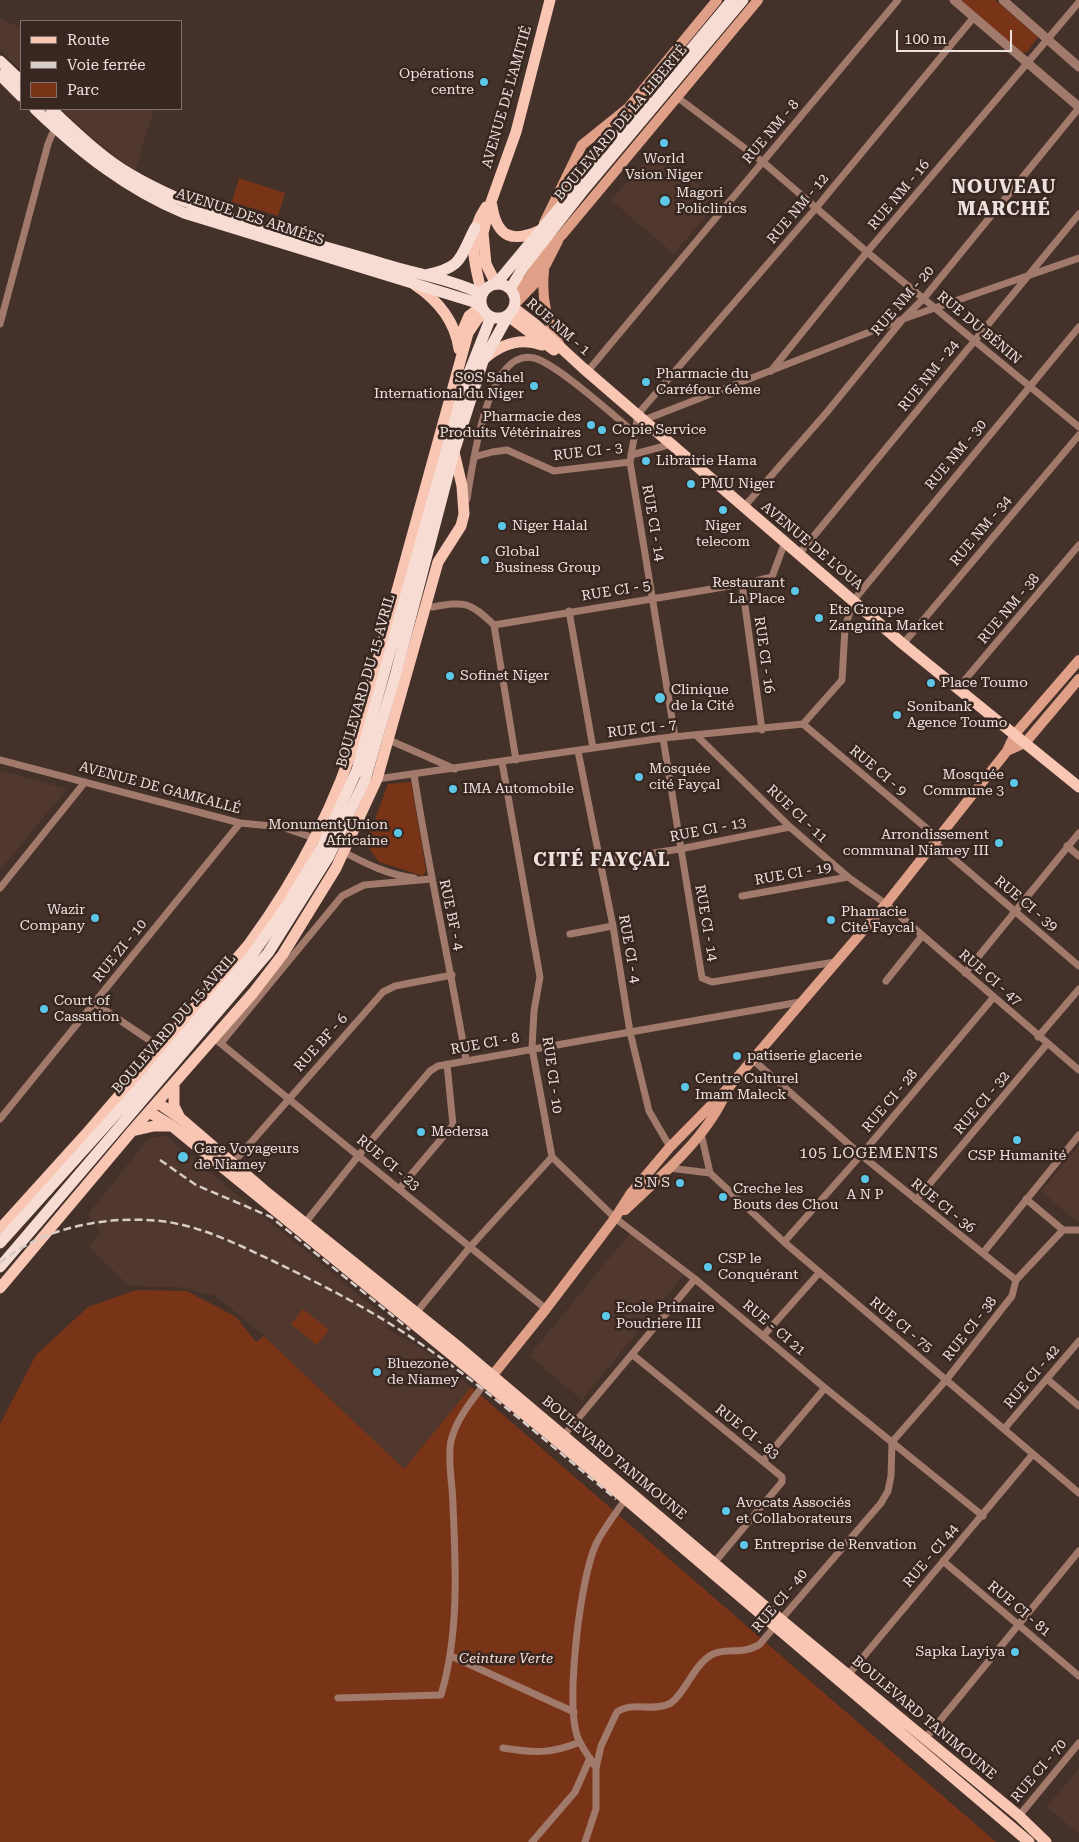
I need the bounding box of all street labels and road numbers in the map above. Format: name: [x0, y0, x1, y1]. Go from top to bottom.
street label: AVENUE DE L'AMITIÉ: [479, 24, 535, 170]
street label: BOULEVARD DE LA LIBERTÉ: [551, 42, 691, 204]
street label: RUE NM - 8: [739, 96, 803, 168]
street label: RUE NM - 16: [865, 156, 933, 234]
street label: RUE NM - 12: [764, 170, 832, 248]
street label: AVENUE DES ARMÉES: [174, 185, 326, 249]
street label: RUE NM - 20: [868, 263, 938, 339]
street label: RUE DU BÉNIN: [933, 288, 1025, 368]
street label: RUE NM - 1: [523, 295, 593, 359]
street label: RUE NM - 24: [895, 337, 963, 415]
street label: RUE NM - 30: [922, 416, 990, 494]
street label: RUE CI - 3: [552, 439, 624, 465]
street label: RUE CI - 14: [638, 483, 668, 563]
street label: RUE NM - 34: [947, 492, 1015, 570]
street label: AVENUE DE L'OUA: [758, 498, 866, 594]
street label: RUE NM - 38: [975, 570, 1043, 648]
street label: RUE CI - 5: [580, 577, 652, 605]
street label: BOULEVARD DU 15 AVRIL: [333, 593, 399, 769]
street label: RUE CI - 16: [750, 615, 778, 695]
street label: RUE CI - 7: [606, 716, 678, 742]
street label: RUE CI - 9: [846, 742, 910, 800]
street label: AVENUE DE GAMKALLÉ: [77, 758, 243, 818]
street label: RUE CI - 11: [763, 781, 831, 847]
street label: RUE CI - 13: [668, 814, 748, 846]
street label: RUE CI - 19: [753, 859, 833, 889]
street label: RUE CI - 39: [991, 873, 1061, 935]
street label: RUE BF - 4: [435, 878, 467, 952]
street label: RUE CI - 14: [691, 883, 721, 963]
street label: RUE CI - 4: [615, 913, 643, 985]
street label: RUE ZI - 10: [90, 916, 150, 986]
street label: RUE CI - 47: [955, 946, 1025, 1010]
street label: BOULEVARD DU 15 AVRIL: [109, 951, 239, 1097]
street label: RUE BF - 6: [291, 1011, 351, 1075]
street label: RUE CI - 8: [449, 1030, 521, 1058]
street label: RUE CI - 10: [538, 1035, 566, 1115]
street label: RUE CI - 28: [859, 1066, 921, 1136]
street label: RUE CI - 32: [951, 1068, 1013, 1138]
street label: RUE CI - 23: [353, 1132, 423, 1194]
street label: RUE CI - 36: [908, 1175, 978, 1237]
street label: RUE CI - 38: [940, 1293, 1000, 1365]
street label: RUE CI - 75: [866, 1294, 936, 1356]
street label: RUE - CI 21: [739, 1297, 809, 1359]
street label: RUE CI - 42: [1001, 1342, 1063, 1412]
street label: BOULEVARD TANIMOUNE: [538, 1393, 690, 1523]
street label: RUE CI - 83: [712, 1401, 782, 1463]
street label: RUE - CI 44: [900, 1521, 962, 1591]
street label: RUE CI - 40: [749, 1566, 811, 1636]
street label: RUE CI - 81: [984, 1578, 1054, 1640]
street label: BOULEVARD TANIMOUNE: [848, 1653, 1000, 1783]
street label: RUE CI - 70: [1008, 1736, 1070, 1806]

